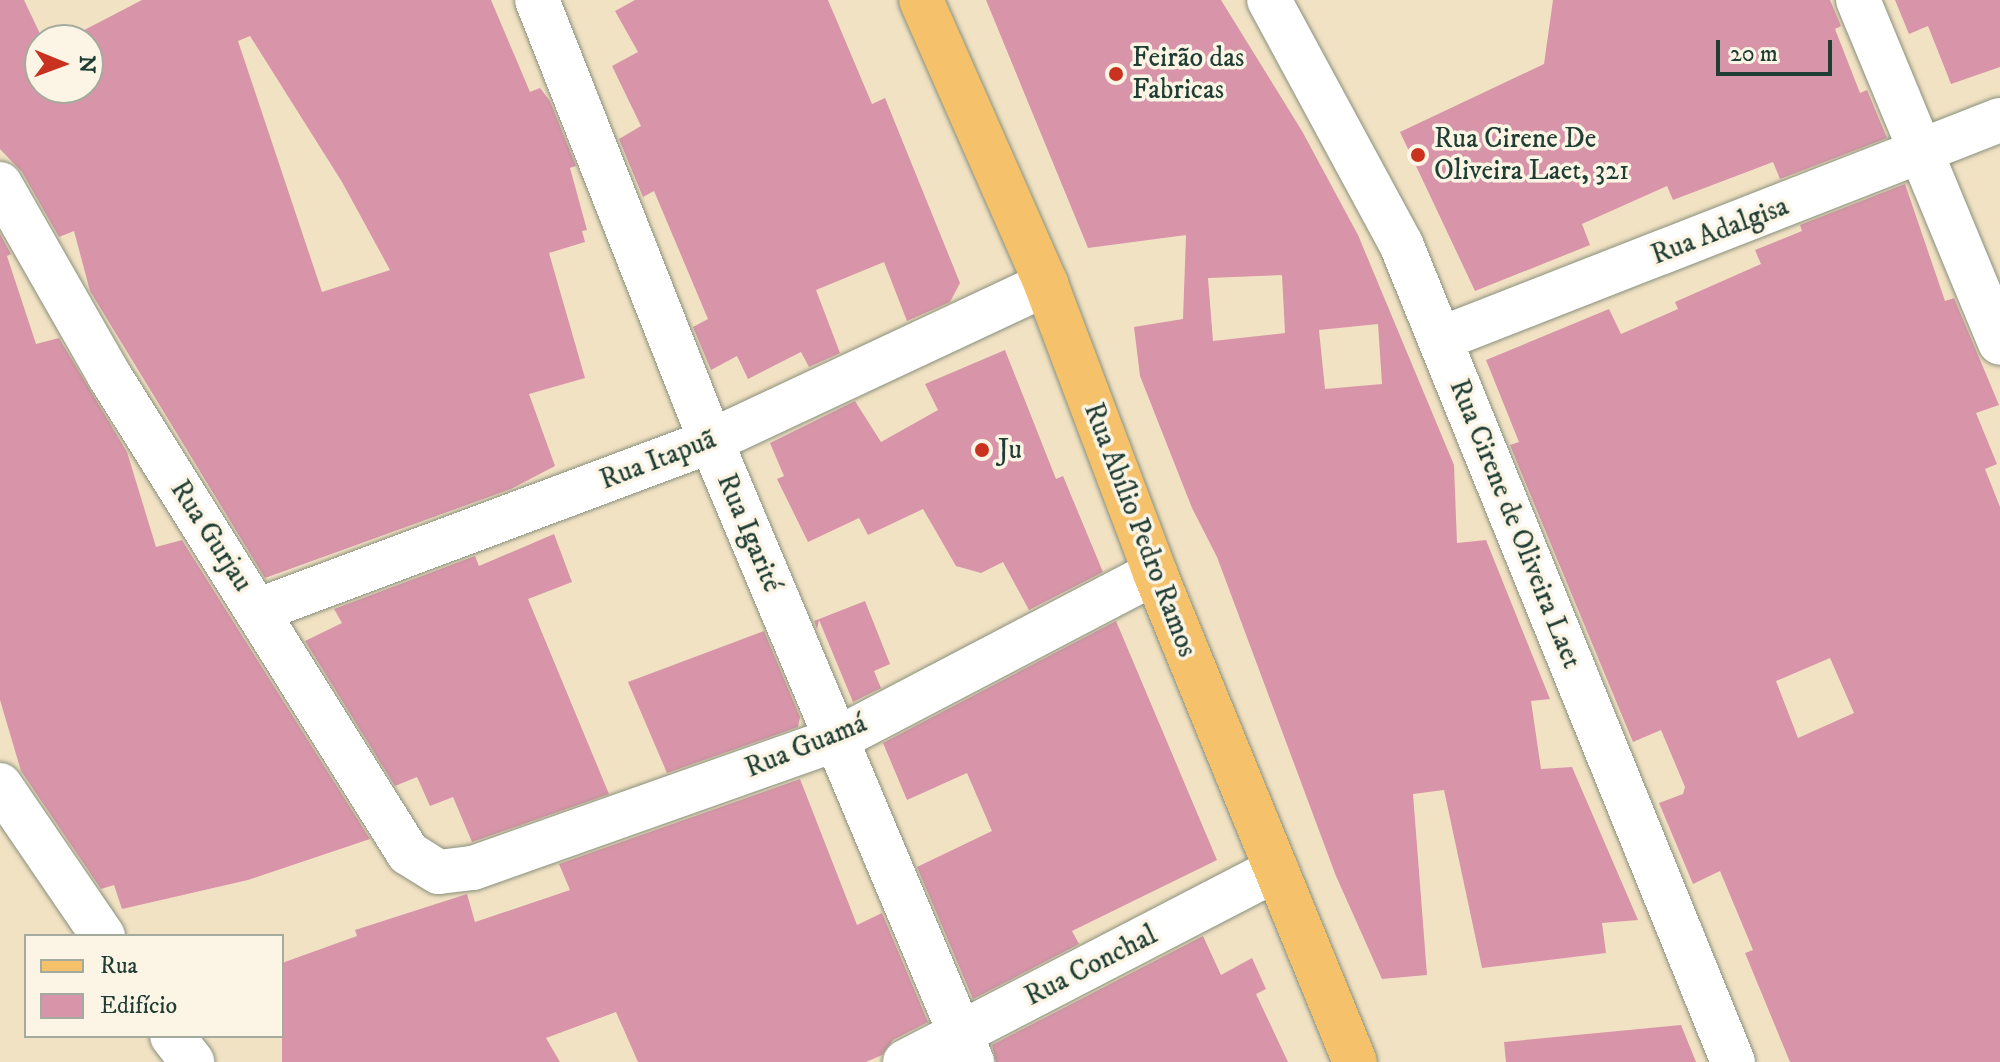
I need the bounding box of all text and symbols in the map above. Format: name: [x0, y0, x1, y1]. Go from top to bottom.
north arrow: [24, 24, 104, 104]
scale bar: [1720, 24, 1836, 74]
text: 20 m: [1730, 39, 1778, 69]
place label: Feirão das Fabricas: [1132, 41, 1244, 107]
text: N: [73, 55, 100, 74]
marker: Feirão das Fabricas: [1107, 65, 1125, 83]
place label: Rua Cirene De Oliveira Laet, 321: [1434, 122, 1629, 188]
marker: Rua Cirene De Oliveira Laet, 321: [1409, 146, 1427, 164]
street label: Rua Adalgisa: [1647, 189, 1793, 273]
street label: Rua Cirene de Oliveira Laet: [1442, 375, 1588, 673]
street label: Rua Abílio Pedro Ramos: [1076, 398, 1204, 662]
street label: Rua Itapuã: [595, 423, 721, 497]
place label: Ju: [998, 433, 1022, 467]
marker: Ju: [973, 441, 991, 459]
street label: Rua Igarité: [709, 469, 789, 597]
street label: Rua Gurjau: [163, 474, 259, 598]
street label: Rua Guamá: [740, 706, 872, 786]
street label: Rua Conchal: [1019, 918, 1163, 1014]
legend: [24, 934, 284, 1038]
text: Rua: [100, 951, 138, 981]
text: Edifício: [100, 991, 177, 1021]

